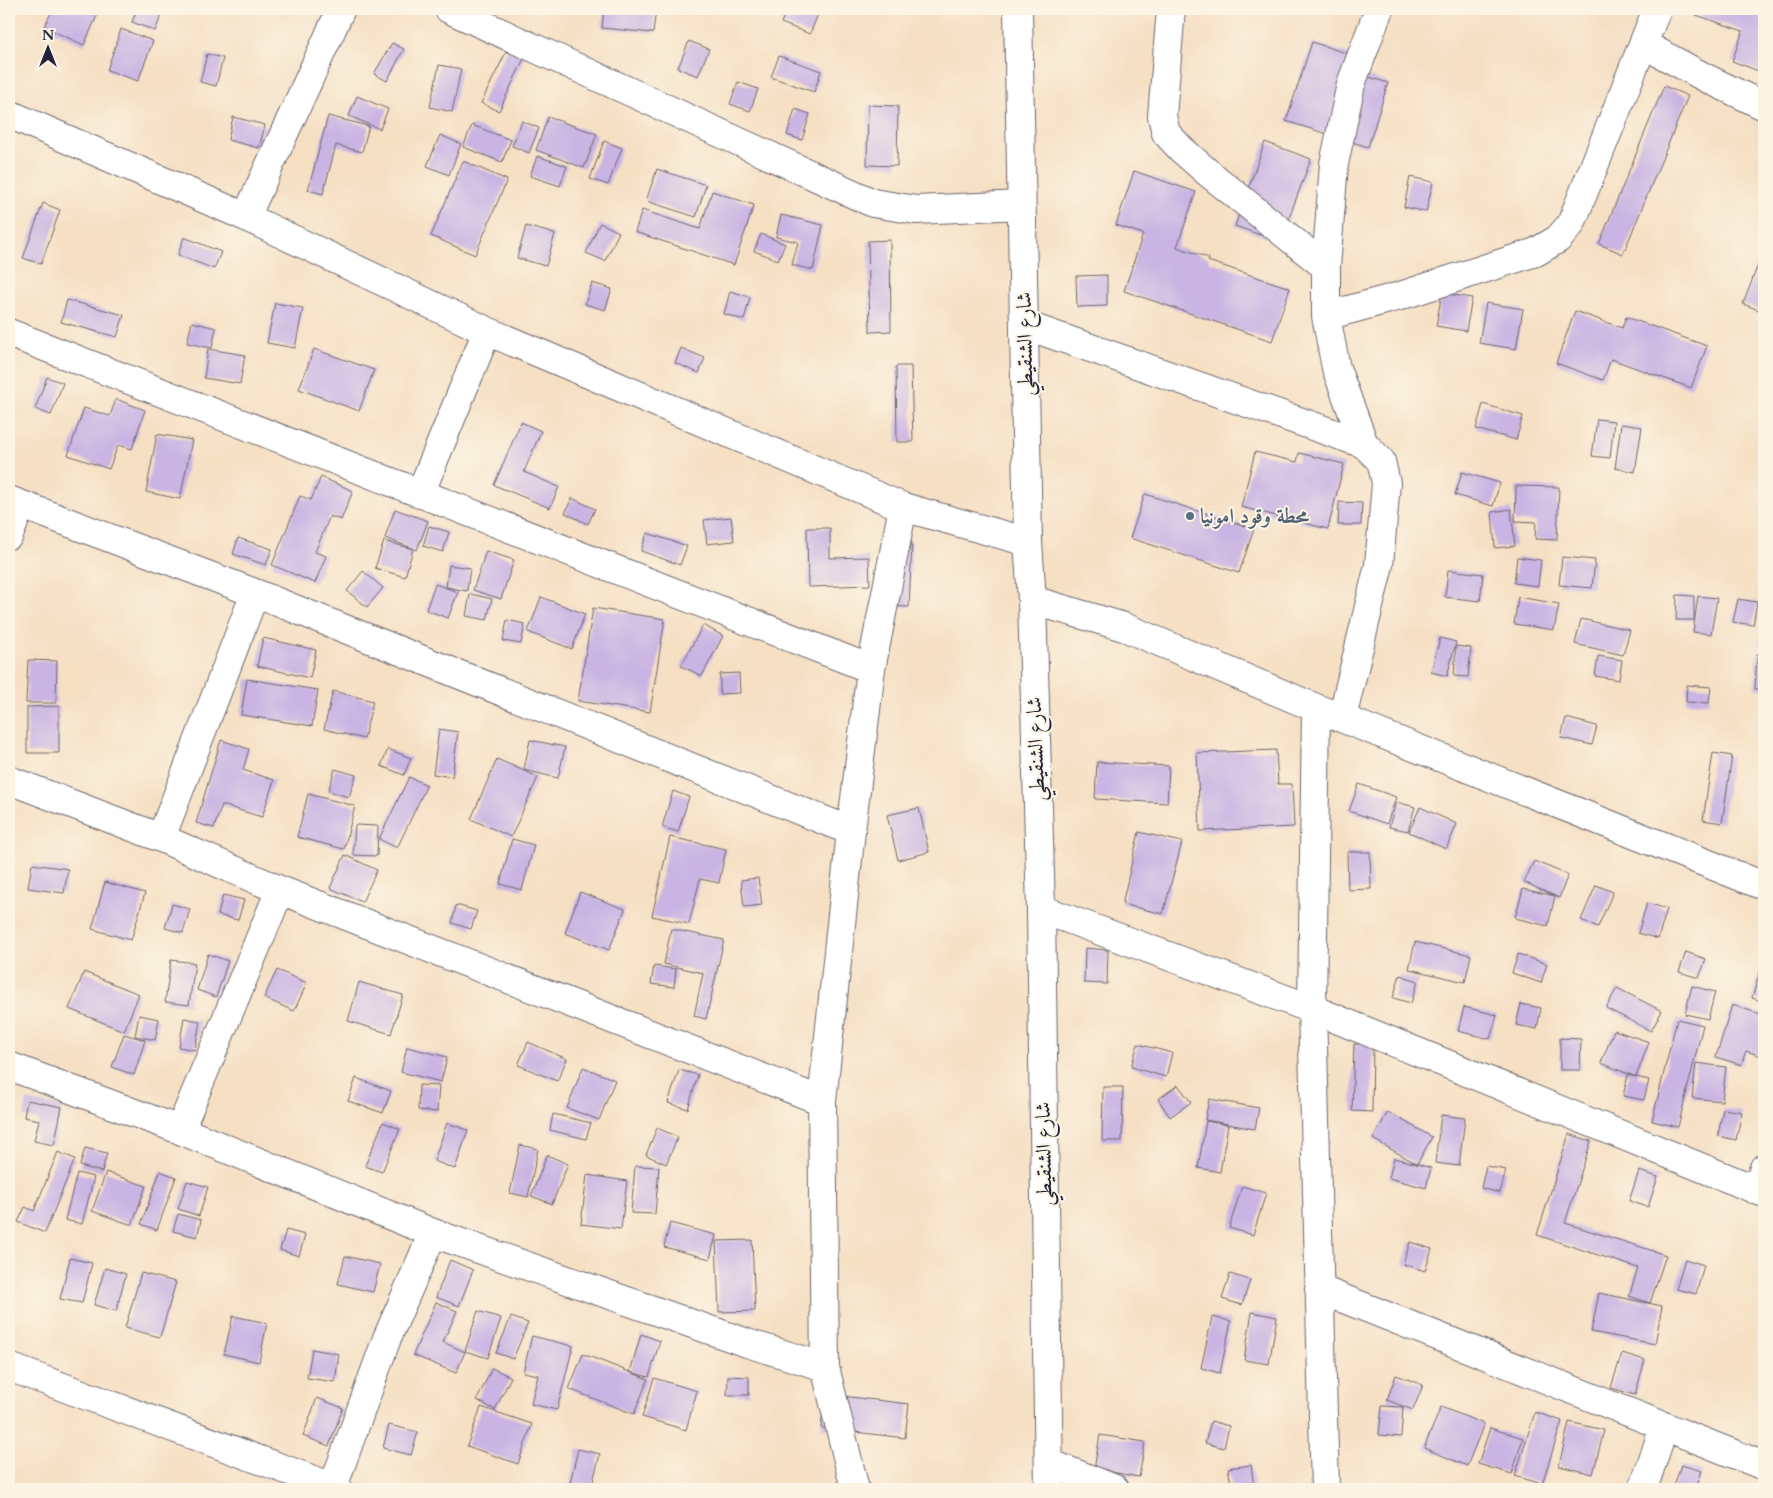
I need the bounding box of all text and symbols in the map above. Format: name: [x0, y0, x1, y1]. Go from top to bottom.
north arrow: [22, 22, 72, 72]
text: N: [42, 26, 54, 45]
street label: شارع الشنقيطي: [1010, 292, 1045, 396]
place label: محطة وقود امونيا: [1200, 502, 1310, 531]
marker: محطة وقود امونيا: [1184, 510, 1196, 522]
street label: شارع الشنقيطي: [1020, 696, 1057, 802]
street label: شارع الشنقيطي: [1029, 1102, 1064, 1206]

